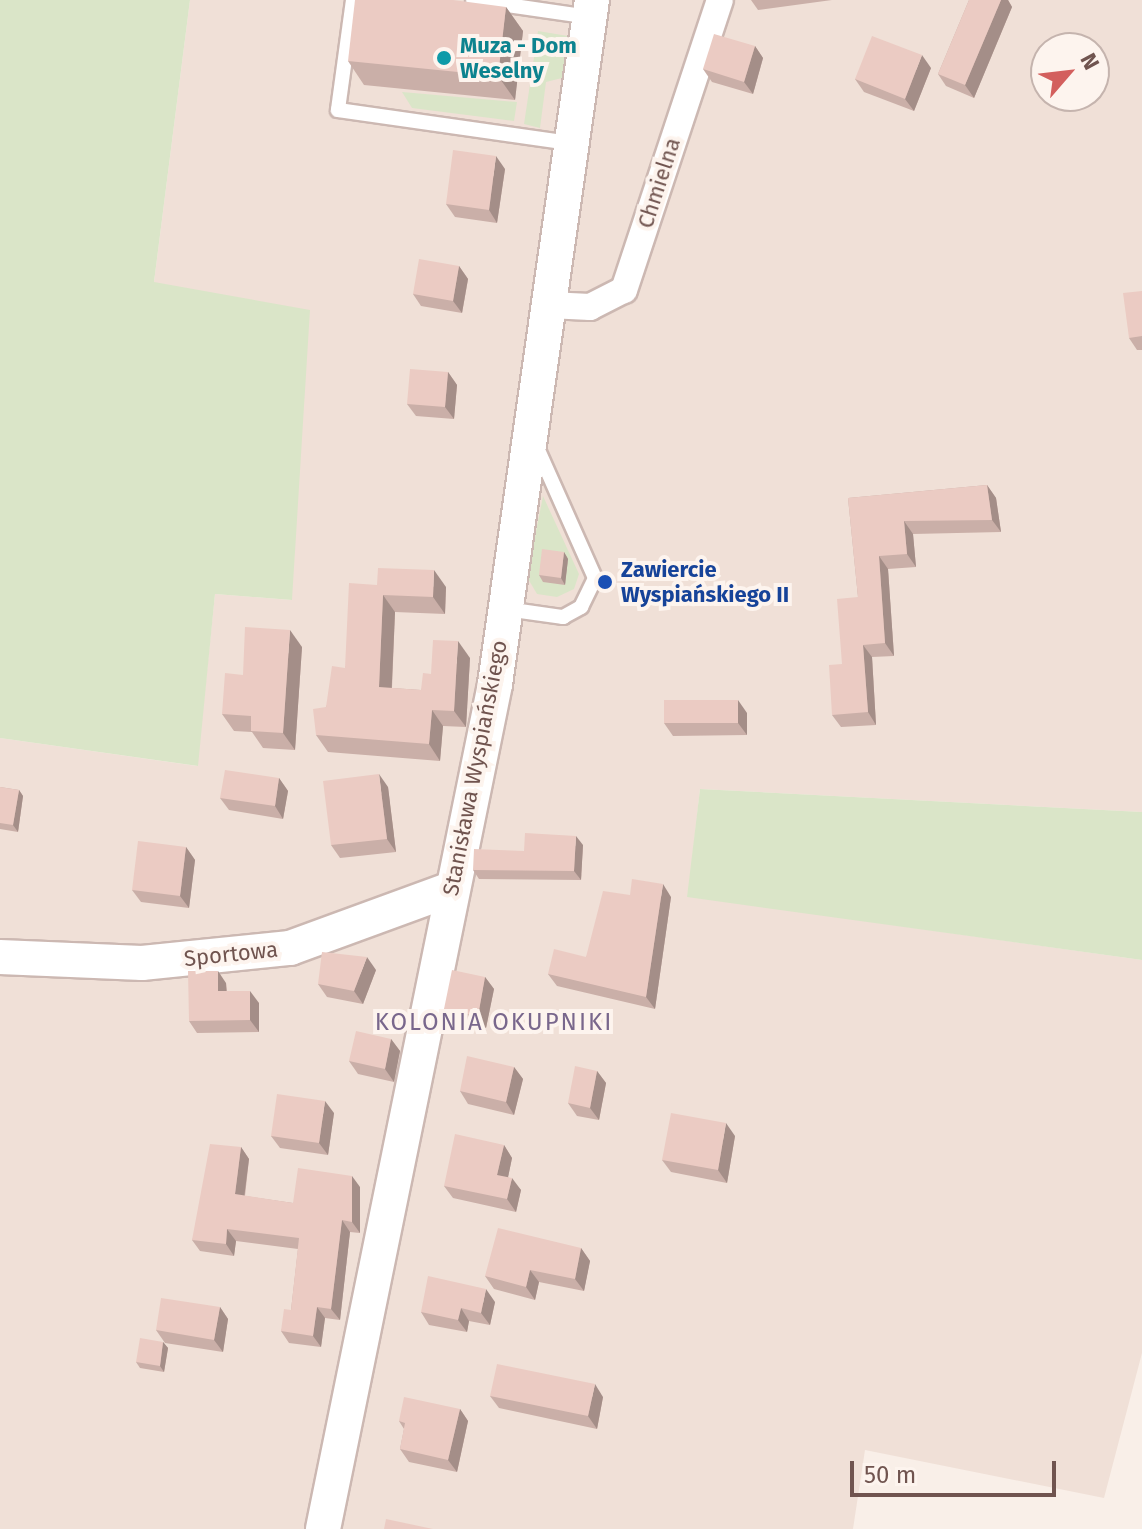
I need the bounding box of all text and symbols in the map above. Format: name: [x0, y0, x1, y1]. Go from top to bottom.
place label: Muza - Dom Weselny: [460, 32, 577, 84]
north arrow: [1030, 32, 1110, 112]
marker: Muza - Dom Weselny: [435, 49, 453, 67]
text: N: [1075, 49, 1105, 74]
street label: Chmielna: [632, 135, 686, 231]
place label: Zawiercie Wyspiańskiego II: [621, 556, 789, 608]
marker: Zawiercie Wyspiańskiego II: [596, 573, 614, 591]
street label: Stanisława Wyspiańskiego: [437, 638, 513, 898]
street label: Sportowa: [183, 936, 279, 972]
district label: KOLONIA OKUPNIKI: [375, 1009, 613, 1037]
scale bar: [854, 1445, 1060, 1495]
text: 50 m: [864, 1461, 916, 1489]

